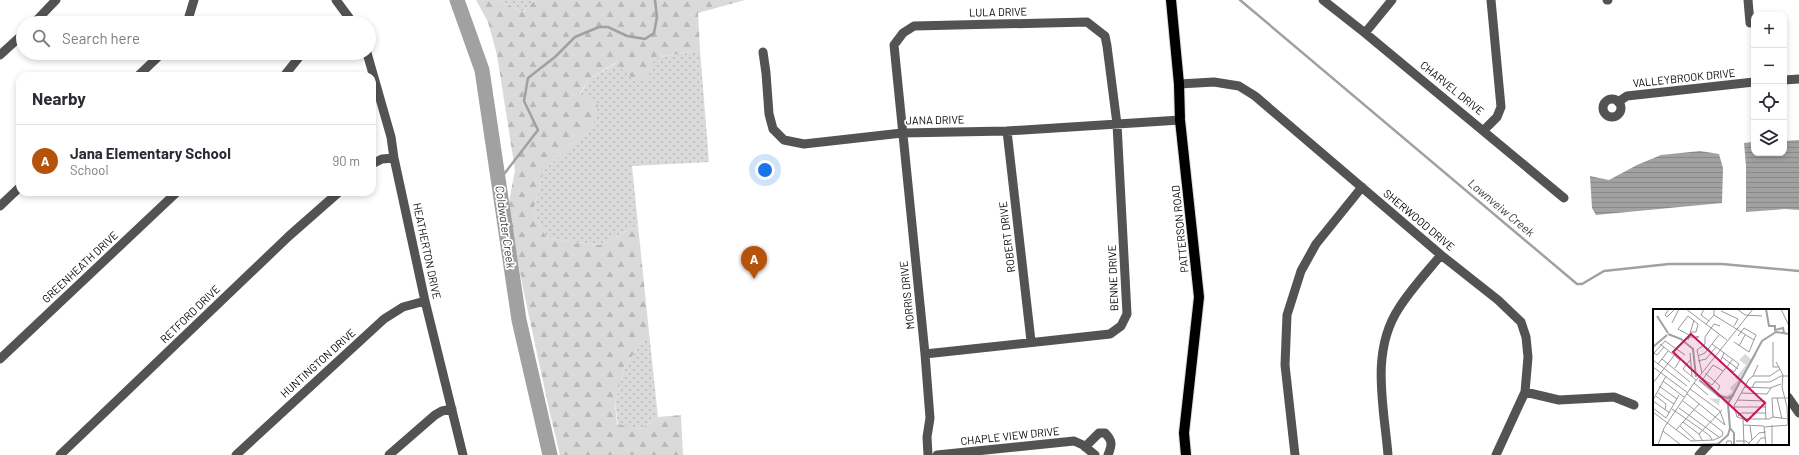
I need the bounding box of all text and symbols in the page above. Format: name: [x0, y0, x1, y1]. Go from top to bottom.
street label: LULA DRIVE: [969, 4, 1028, 19]
map controls: [1751, 12, 1787, 156]
button: +: [1751, 12, 1787, 48]
search box: [16, 16, 376, 60]
icon: search: [30, 27, 52, 49]
text: Search here: [62, 29, 140, 47]
button: −: [1751, 48, 1787, 84]
street label: CHARVEL DRIVE: [1418, 58, 1487, 117]
street label: VALLEYBROOK DRIVE: [1632, 66, 1736, 89]
button: locate: [1751, 84, 1787, 120]
text: Nearby: [32, 88, 86, 108]
street label: JANA DRIVE: [906, 112, 965, 127]
button: layers: [1751, 120, 1787, 156]
text: Jana Elementary School: [70, 144, 231, 162]
text: A: [41, 153, 49, 169]
text: 90 m: [333, 153, 360, 169]
your location: [755, 160, 775, 180]
text: School: [70, 162, 108, 178]
water label: Lawnveiw Creek: [1466, 175, 1538, 239]
street label: PATTERSON ROAD: [1168, 184, 1191, 274]
water label: Coldwater Creek: [493, 185, 519, 269]
street label: SHERWOOD DRIVE: [1381, 186, 1458, 253]
street label: ROBERT DRIVE: [996, 200, 1017, 273]
street label: HEATHERTON DRIVE: [411, 202, 444, 301]
street label: GREENHEATH DRIVE: [39, 228, 121, 305]
street label: BENNE DRIVE: [1105, 244, 1120, 311]
pin: A: [741, 246, 767, 279]
street label: MORRIS DRIVE: [896, 260, 917, 330]
street label: RETFORD DRIVE: [157, 282, 222, 345]
inset map: [1653, 309, 1789, 445]
street label: HUNTINGTON DRIVE: [277, 325, 358, 400]
street label: CHAPLE VIEW DRIVE: [960, 424, 1060, 447]

